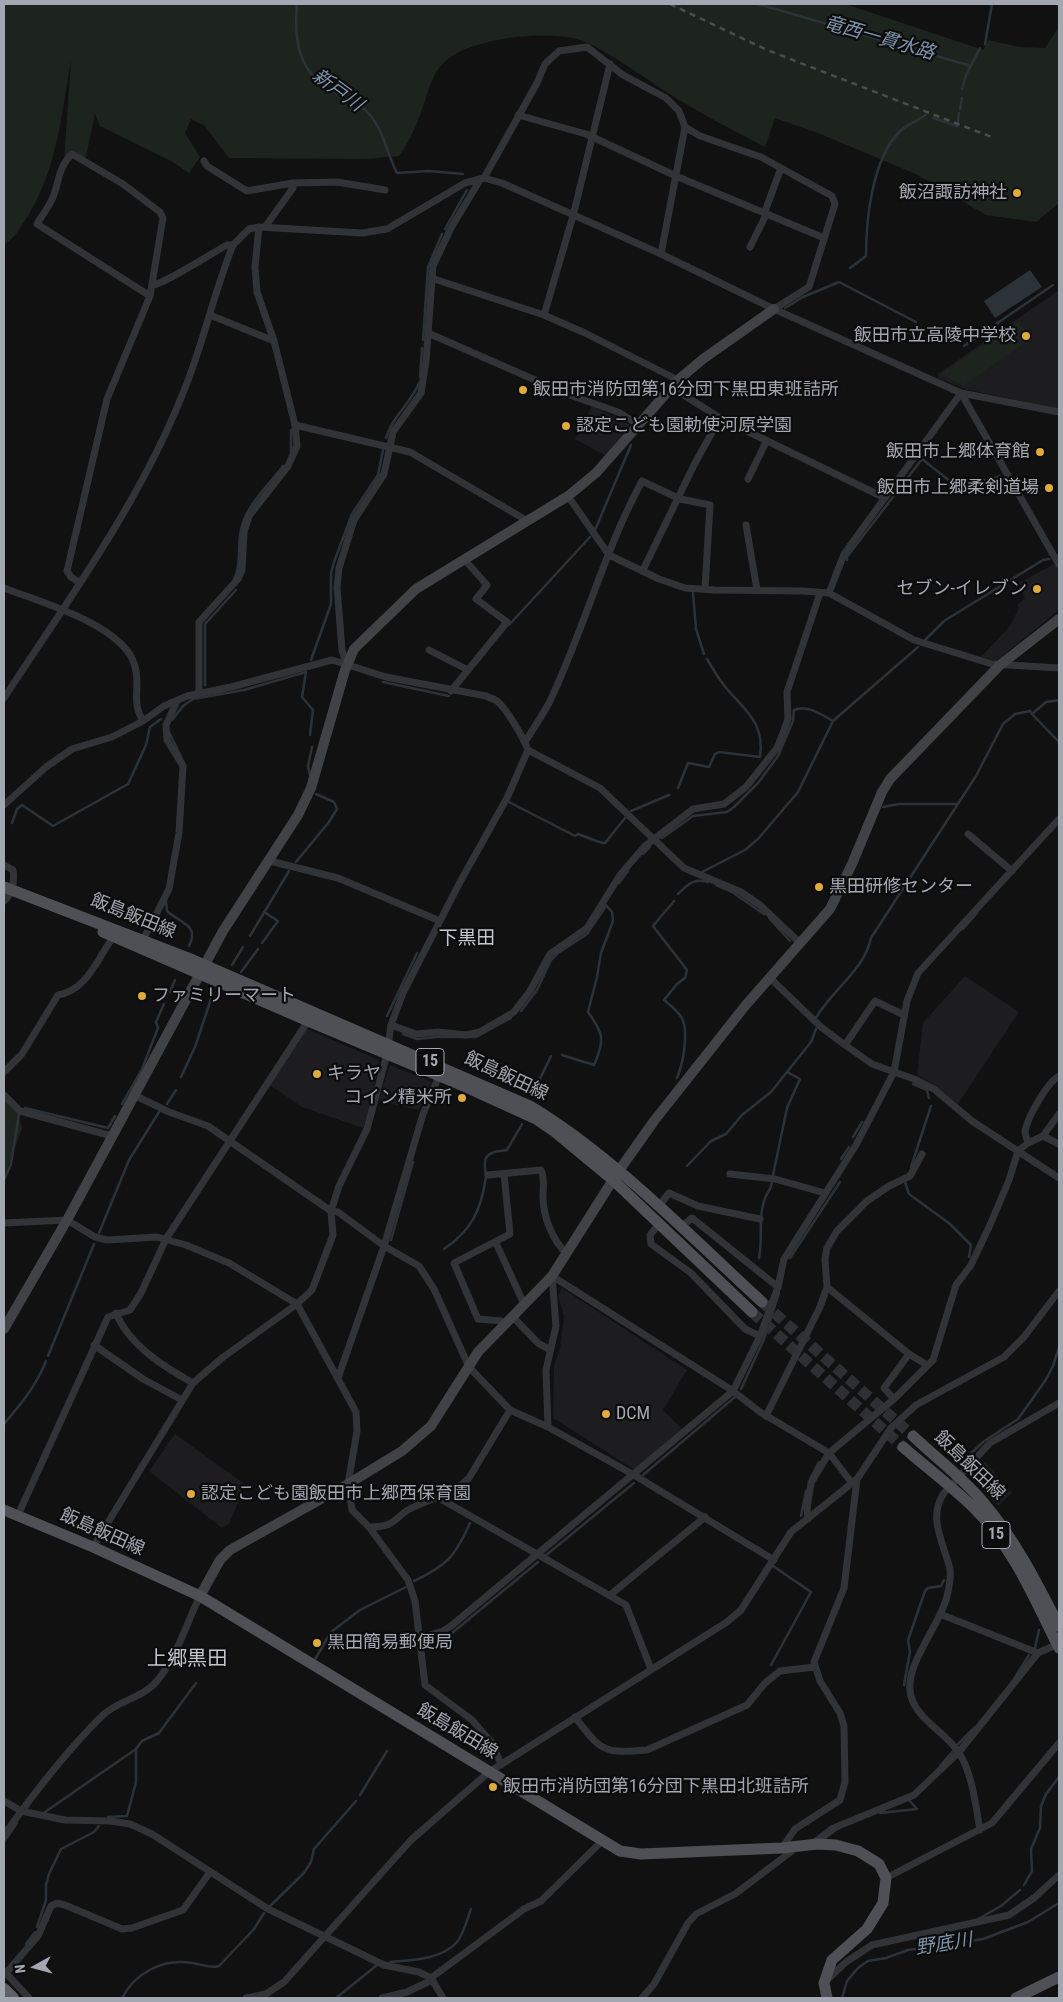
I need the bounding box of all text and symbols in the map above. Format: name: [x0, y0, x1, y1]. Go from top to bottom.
water label: 竜西一貫水路: [821, 12, 937, 66]
water label: 新戸川: [307, 65, 367, 117]
place label: 飯沼諏訪神社: [899, 182, 1007, 204]
marker: 飯沼諏訪神社: [1011, 187, 1023, 199]
place label: 飯田市立高陵中学校: [854, 325, 1016, 347]
marker: 飯田市立高陵中学校: [1020, 330, 1032, 342]
place label: 飯田市消防団第16分団下黒田東班詰所: [533, 379, 839, 401]
marker: 飯田市消防団第16分団下黒田東班詰所: [517, 384, 529, 396]
place label: 認定こども園勅使河原学園: [576, 415, 792, 437]
marker: 認定こども園勅使河原学園: [560, 420, 572, 432]
place label: 飯田市上郷体育館: [886, 441, 1030, 463]
marker: 飯田市上郷体育館: [1034, 446, 1046, 458]
place label: 飯田市上郷柔剣道場: [877, 477, 1039, 499]
marker: 飯田市上郷柔剣道場: [1043, 482, 1055, 494]
place label: セブン-イレブン: [897, 578, 1027, 600]
marker: セブン-イレブン: [1031, 583, 1043, 595]
place label: 黒田研修センター: [829, 876, 973, 898]
marker: 黒田研修センター: [813, 881, 825, 893]
street label: 飯島飯田線: [87, 890, 179, 944]
district label: 下黒田: [439, 928, 495, 950]
place label: ファミリーマート: [152, 985, 296, 1007]
marker: ファミリーマート: [136, 990, 148, 1002]
road number: 15: [416, 1048, 444, 1076]
street label: 飯島飯田線: [461, 1048, 551, 1106]
place label: キラヤ: [327, 1063, 381, 1085]
marker: キラヤ: [311, 1068, 323, 1080]
place label: コイン精米所: [344, 1087, 452, 1109]
marker: コイン精米所: [456, 1092, 468, 1104]
place label: DCM: [616, 1403, 650, 1425]
marker: DCM: [600, 1408, 612, 1420]
street label: 飯島飯田線: [929, 1427, 1009, 1505]
place label: 認定こども園飯田市上郷西保育園: [201, 1483, 471, 1505]
marker: 認定こども園飯田市上郷西保育園: [185, 1488, 197, 1500]
street label: 飯島飯田線: [56, 1505, 148, 1561]
road number: 15: [982, 1522, 1010, 1548]
place label: 黒田簡易郵便局: [327, 1632, 453, 1654]
marker: 黒田簡易郵便局: [311, 1637, 323, 1649]
district label: 上郷黒田: [147, 1648, 227, 1672]
street label: 飯島飯田線: [413, 1700, 501, 1764]
place label: 飯田市消防団第16分団下黒田北班詰所: [503, 1776, 809, 1798]
marker: 飯田市消防団第16分団下黒田北班詰所: [487, 1781, 499, 1793]
water label: 野底川: [914, 1929, 974, 1961]
north arrow: [10, 1942, 60, 1992]
text: N: [12, 1964, 29, 1974]

